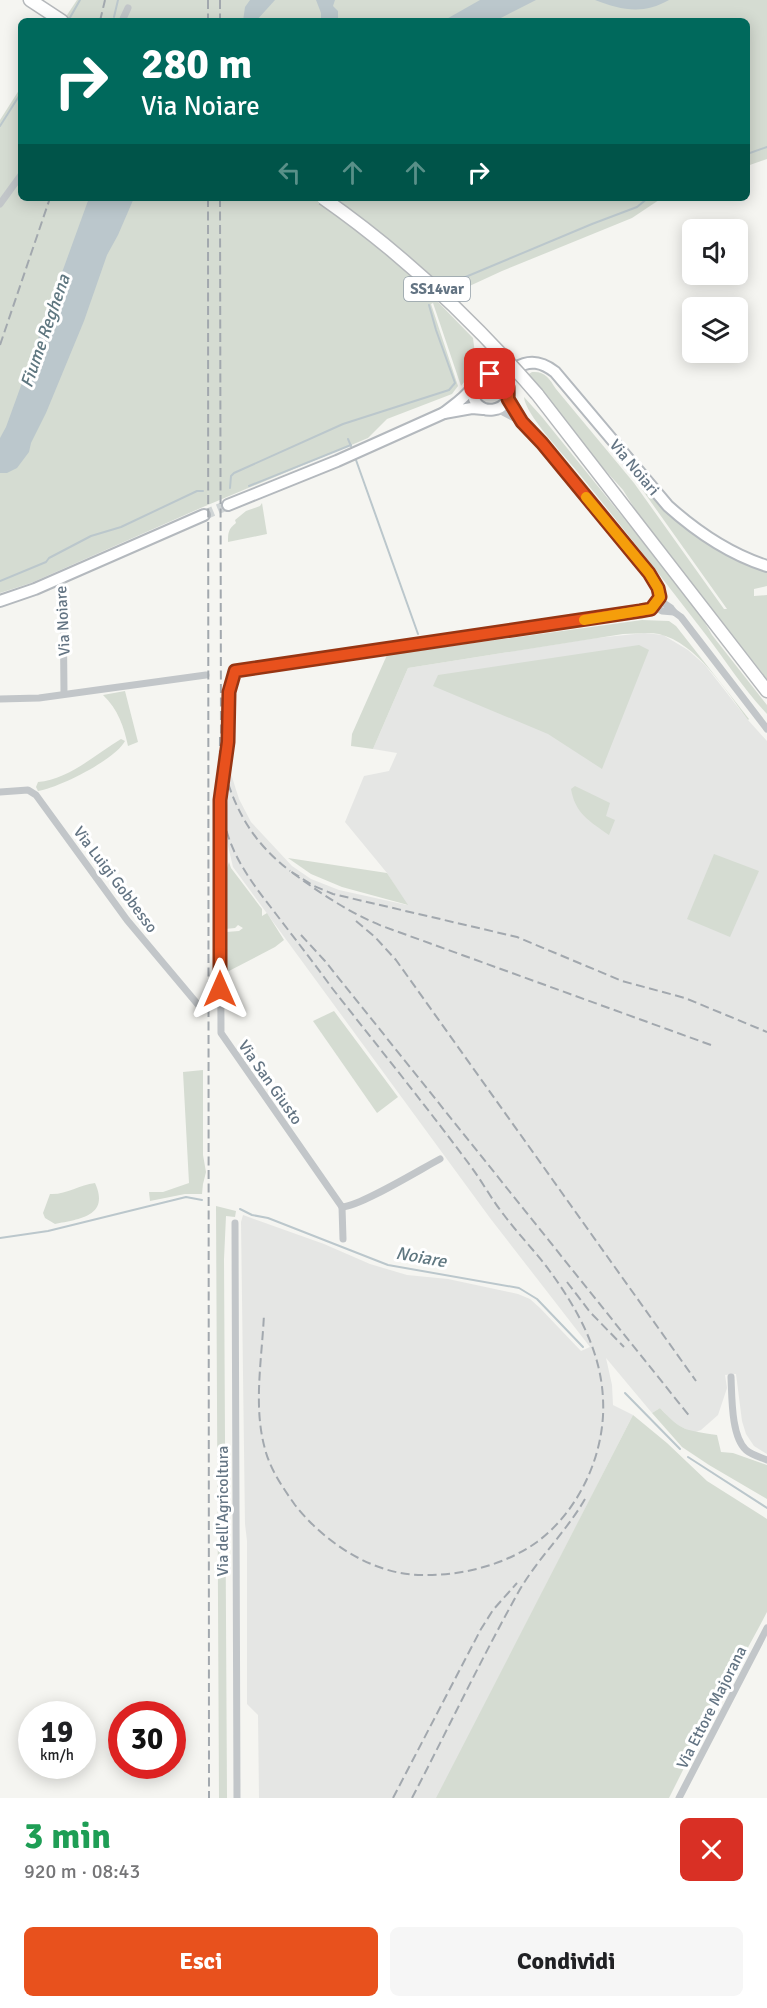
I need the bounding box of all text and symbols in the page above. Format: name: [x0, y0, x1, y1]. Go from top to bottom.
text: 280 m: [141, 39, 252, 90]
icon: right: [42, 42, 120, 120]
text: Via Noiare: [141, 90, 260, 123]
icon: left: [273, 156, 306, 189]
icon: ahead: [336, 156, 369, 189]
icon: ahead: [399, 156, 432, 189]
icon: right: [462, 156, 495, 189]
map controls: [682, 219, 748, 363]
button: sound: [682, 219, 748, 285]
water label: Fiume Reghena: [15, 271, 75, 390]
road number: SS14var: [404, 277, 470, 301]
button: layers: [682, 297, 748, 363]
pin: [464, 348, 515, 399]
icon: arrive: [473, 357, 506, 390]
street label: Via Noiari: [605, 435, 664, 500]
street label: Via Noiare: [51, 585, 75, 657]
street label: Via Luigi Gobbesso: [69, 822, 162, 937]
position arrow: [188, 957, 252, 1021]
street label: Via San Giusto: [234, 1036, 307, 1129]
water label: Noiare: [394, 1242, 449, 1272]
street label: Via dell'Agricoltura: [213, 1446, 233, 1576]
street label: Via Ettore Majorana: [672, 1643, 751, 1772]
speed limit sign: 30: [108, 1701, 186, 1779]
text: 19: [41, 1714, 73, 1751]
text: km/h: [40, 1746, 74, 1764]
text: 3 min: [24, 1814, 111, 1859]
button: close: [680, 1818, 743, 1881]
text: 920 m · 08:43: [24, 1859, 140, 1884]
button: Esci: [24, 1927, 378, 1996]
button: Condividi: [390, 1927, 743, 1996]

